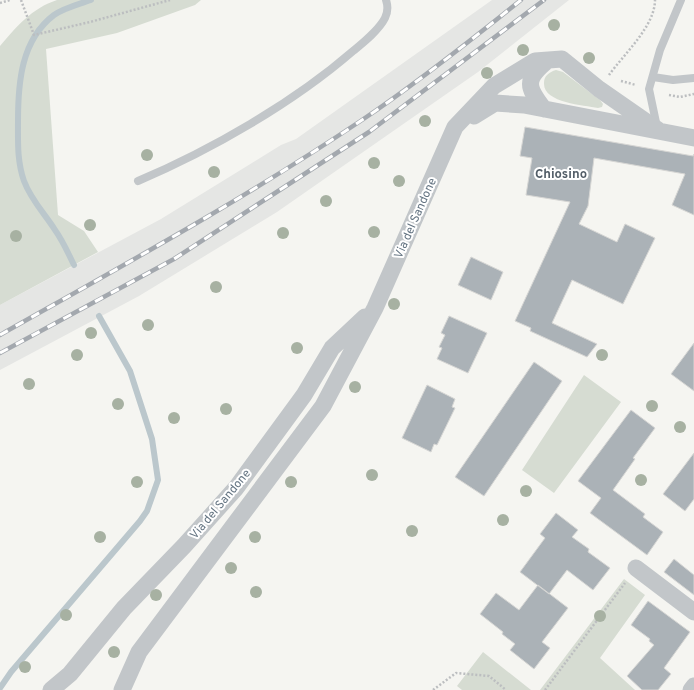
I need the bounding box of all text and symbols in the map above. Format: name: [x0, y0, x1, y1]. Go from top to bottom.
district label: Chiosino: [535, 167, 587, 183]
street label: Via del Sandone: [391, 176, 441, 261]
street label: Via del Sandone: [187, 466, 255, 543]

